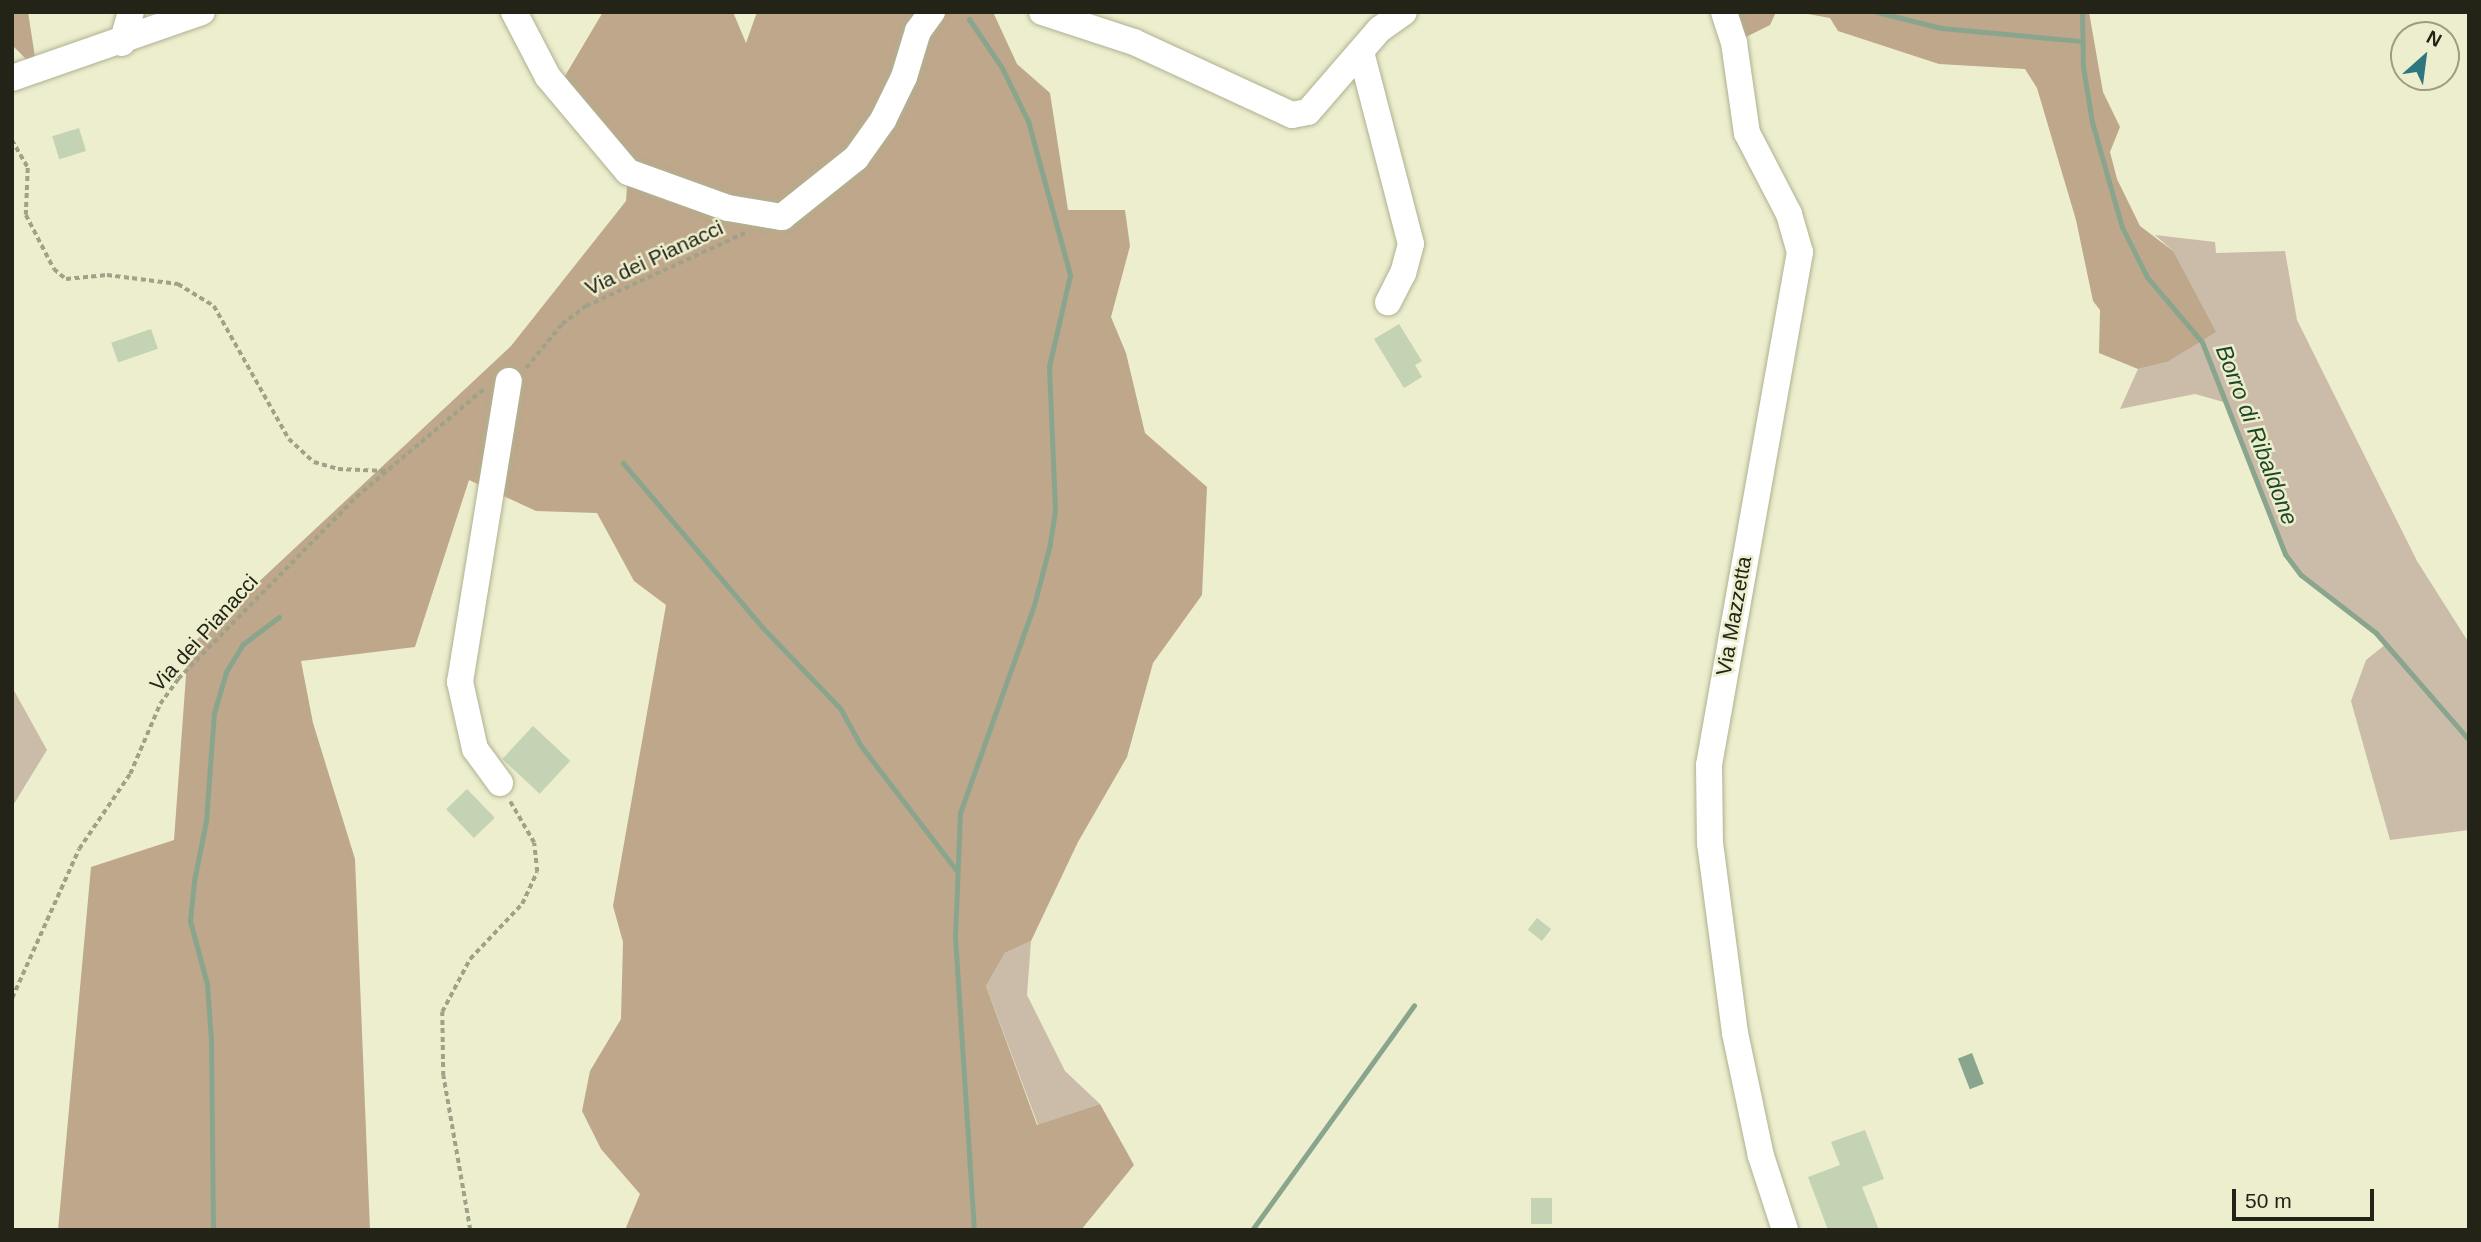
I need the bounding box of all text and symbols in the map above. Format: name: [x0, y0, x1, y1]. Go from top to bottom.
north arrow: [2390, 21, 2460, 91]
text: N: [2423, 26, 2445, 51]
street label: Via dei Pianacci: [581, 215, 727, 301]
water label: Borro di Ribaldone: [2210, 341, 2304, 529]
street label: Via Mazzetta: [1711, 554, 1757, 678]
street label: Via dei Pianacci: [145, 569, 263, 697]
scale bar: [2236, 1176, 2378, 1220]
text: 50 m: [2245, 1189, 2292, 1212]

